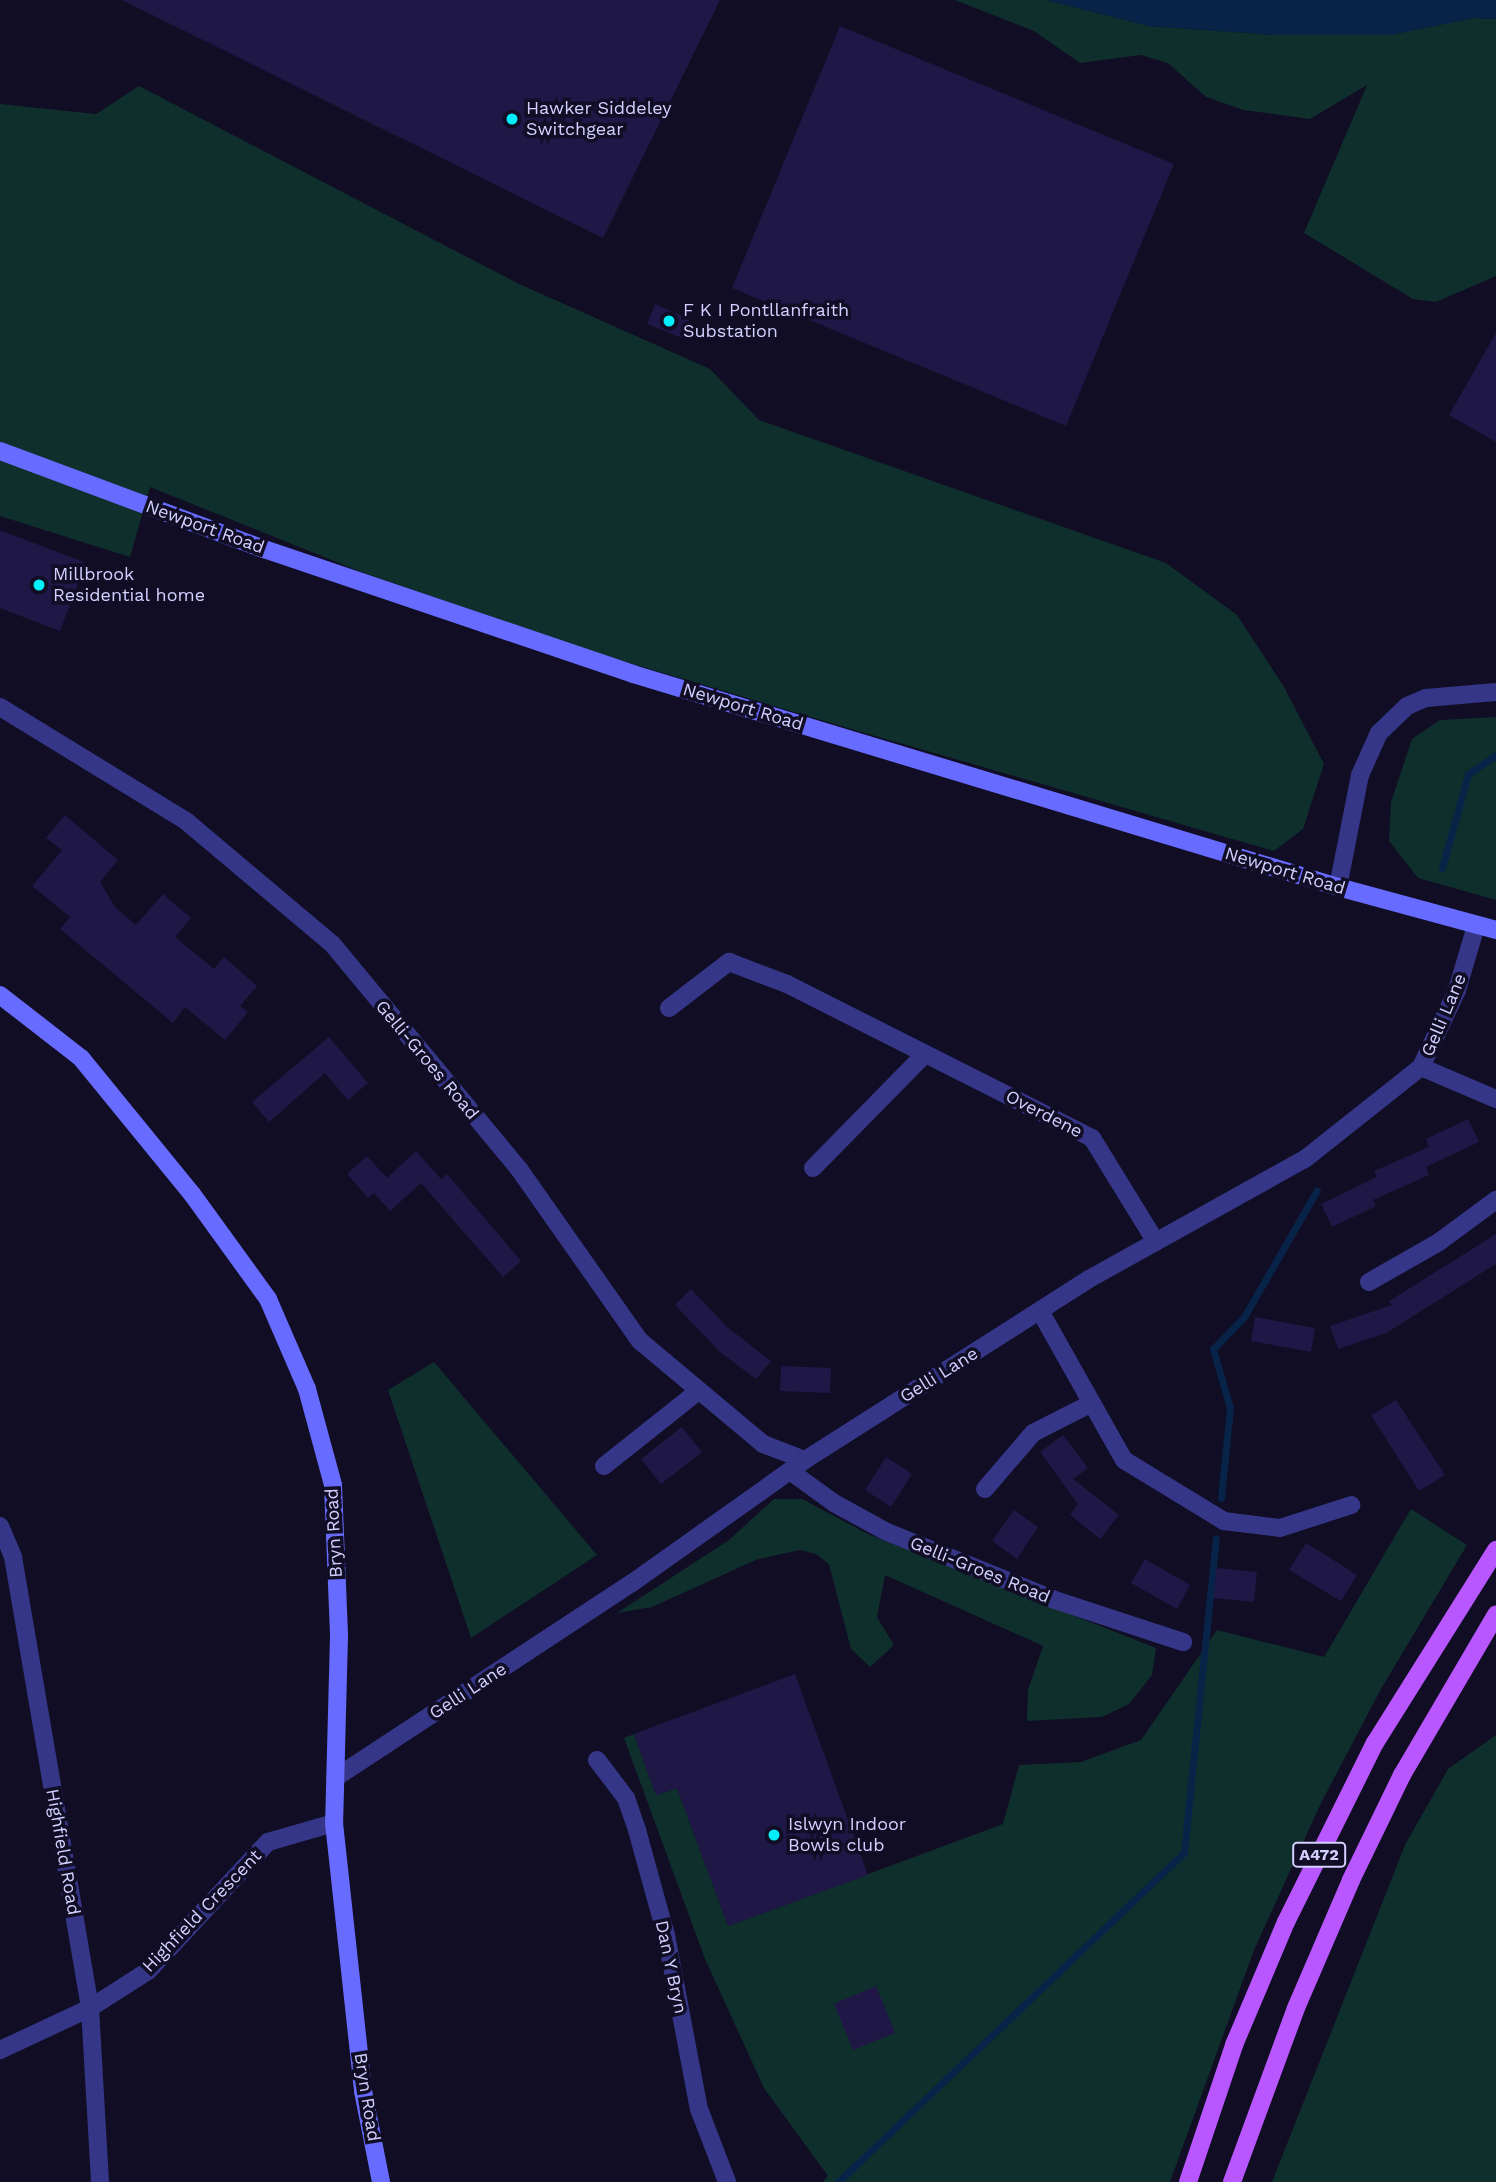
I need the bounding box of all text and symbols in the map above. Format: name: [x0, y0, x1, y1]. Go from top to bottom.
place label: Hawker Siddeley Switchgear: [526, 98, 672, 140]
marker: Hawker Siddeley Switchgear: [504, 111, 520, 127]
place label: F K I Pontllanfraith Substation: [683, 300, 850, 342]
marker: F K I Pontllanfraith Substation: [661, 313, 677, 329]
street label: Newport Road: [143, 496, 267, 558]
place label: Millbrook Residential home: [53, 564, 206, 606]
marker: Millbrook Residential home: [31, 577, 47, 593]
street label: Newport Road: [680, 678, 806, 736]
street label: Newport Road: [1222, 842, 1348, 900]
street label: Gelli Lane: [1417, 970, 1471, 1060]
street label: Gelli-Groes Road: [371, 996, 483, 1124]
street label: Overdene: [1002, 1085, 1086, 1143]
street label: Gelli Lane: [896, 1343, 982, 1407]
street label: Bryn Road: [321, 1488, 347, 1578]
street label: Gelli-Groes Road: [907, 1532, 1053, 1608]
street label: Gelli Lane: [425, 1658, 511, 1724]
street label: Highfield Road: [41, 1787, 85, 1917]
place label: Islwyn Indoor Bowls club: [788, 1814, 906, 1856]
marker: Islwyn Indoor Bowls club: [766, 1827, 782, 1843]
road number: A472: [1291, 1842, 1347, 1868]
street label: Highfield Crescent: [138, 1845, 266, 1977]
street label: Dan Y Bryn: [650, 1918, 692, 2016]
street label: Bryn Road: [349, 2051, 385, 2143]

